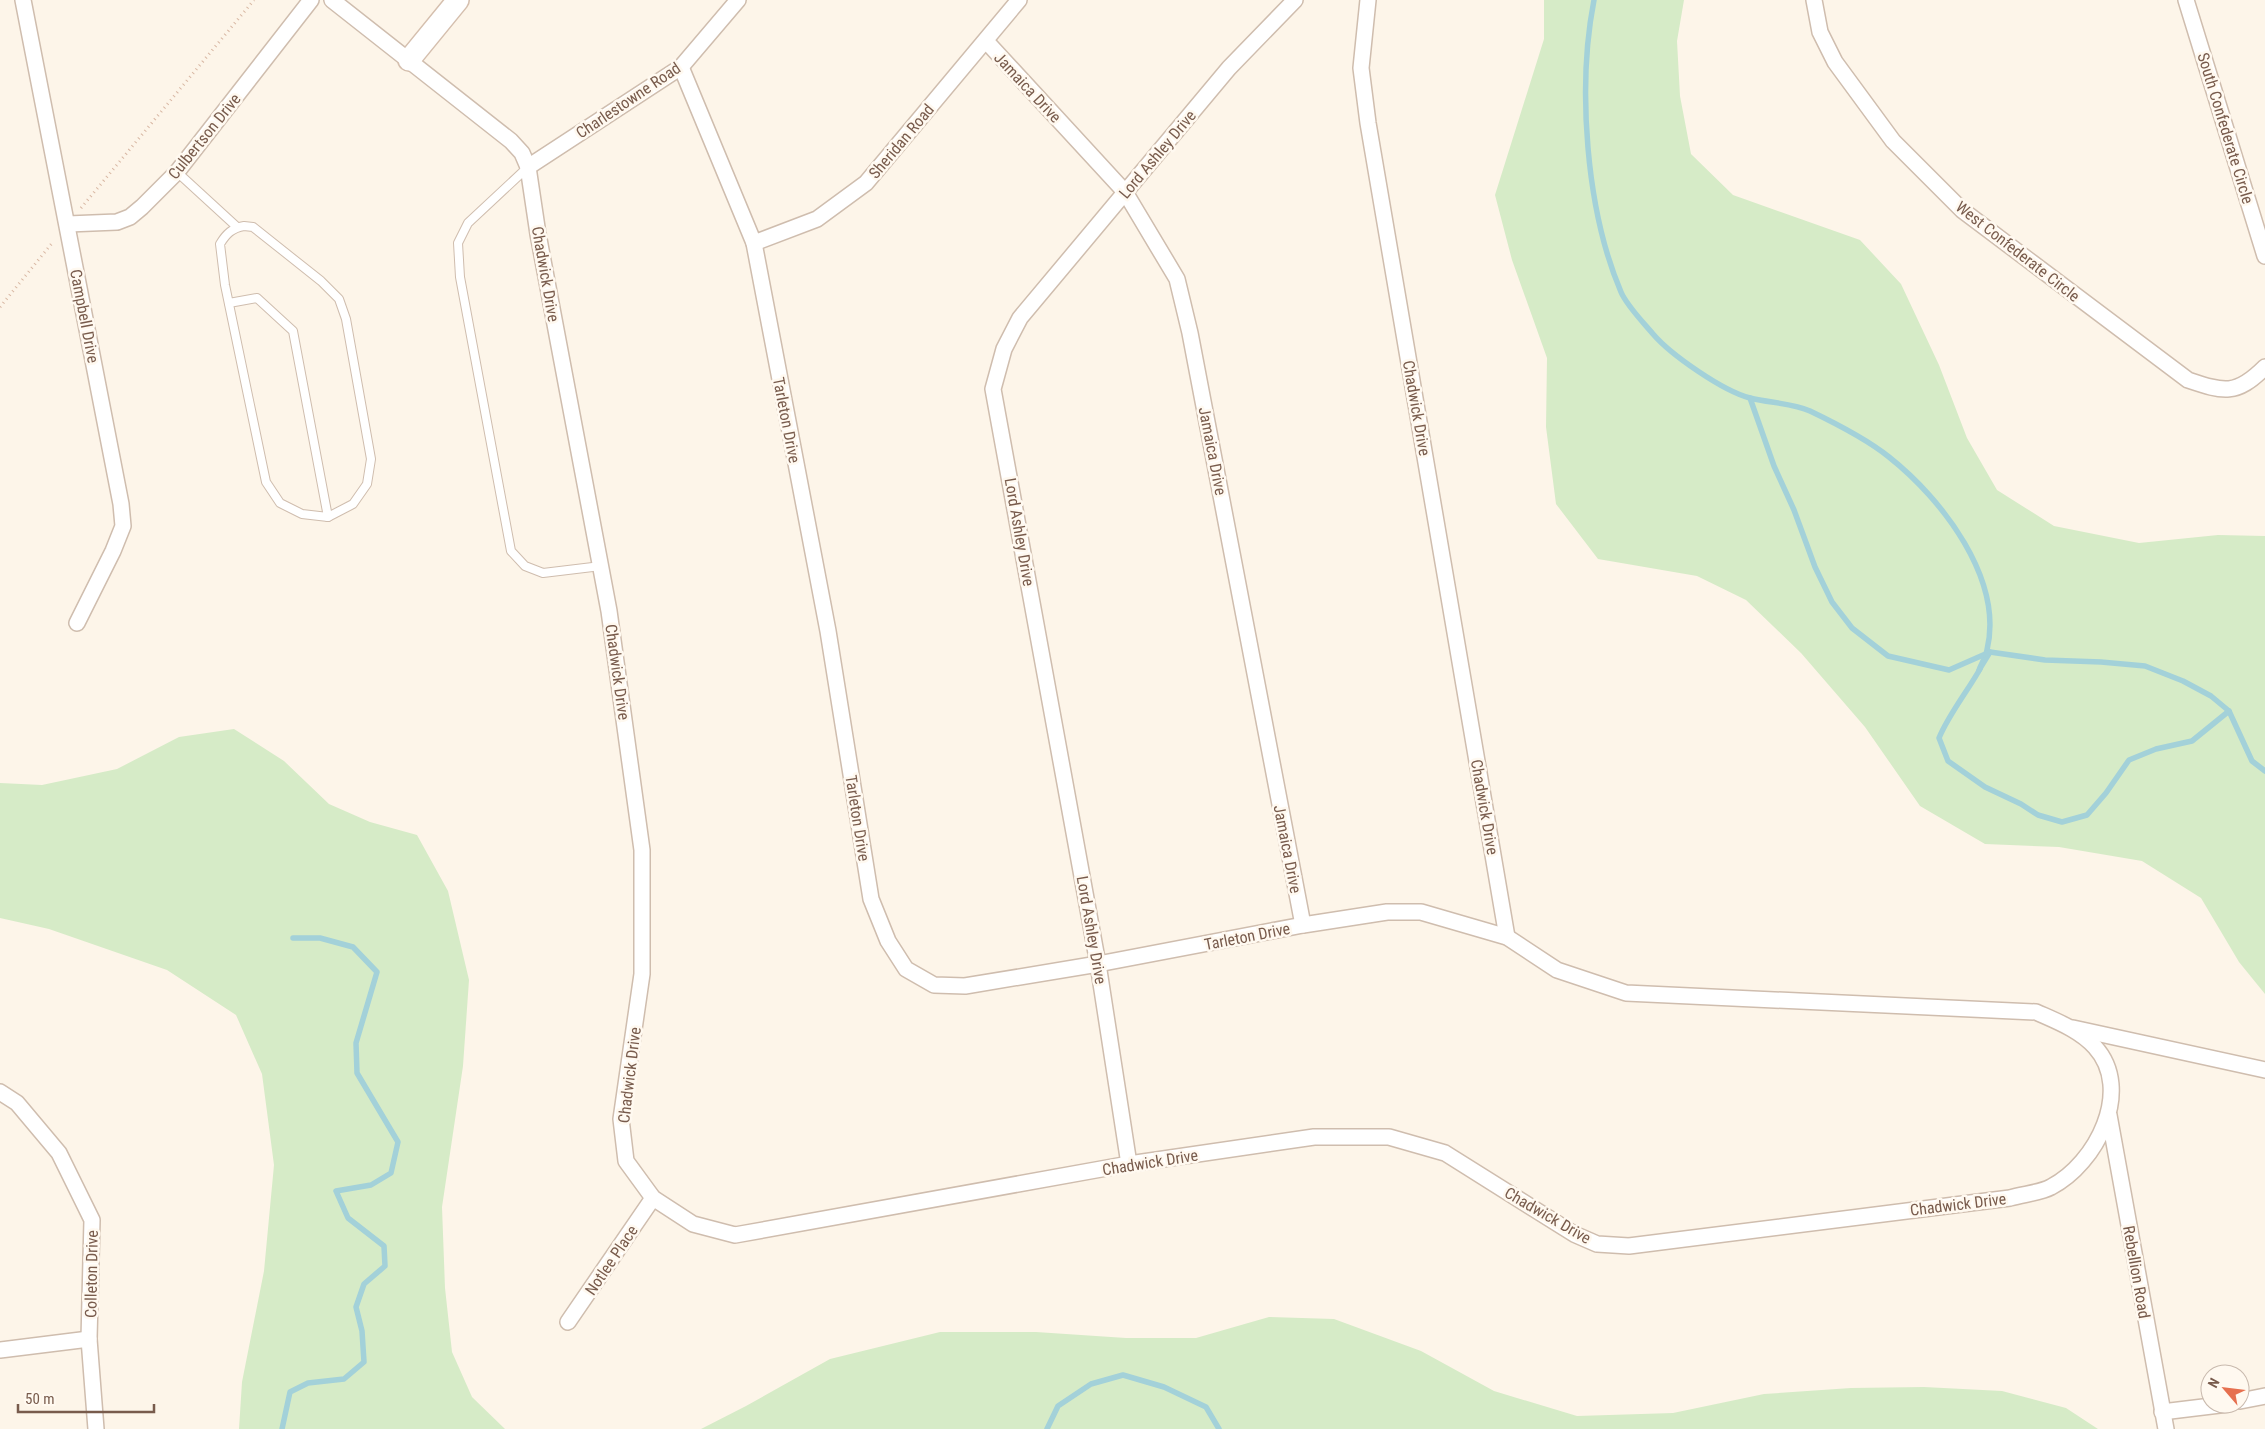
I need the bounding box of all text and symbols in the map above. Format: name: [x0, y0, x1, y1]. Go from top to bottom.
street label: Jamaica Drive: [990, 48, 1065, 127]
street label: South Confederate Circle: [2193, 50, 2258, 206]
street label: Charlestowne Road: [572, 58, 684, 142]
street label: Culbertson Drive: [164, 90, 245, 183]
street label: Sheridan Road: [865, 100, 938, 182]
street label: Lord Ashley Drive: [1115, 106, 1200, 202]
street label: West Confederate Circle: [1952, 197, 2083, 306]
street label: Chadwick Drive: [528, 225, 563, 323]
street label: Campbell Drive: [66, 268, 103, 365]
street label: Chadwick Drive: [1399, 359, 1434, 457]
street label: Tarleton Drive: [769, 376, 804, 465]
street label: Jamaica Drive: [1195, 405, 1230, 497]
street label: Lord Ashley Drive: [1001, 476, 1038, 588]
street label: Chadwick Drive: [601, 623, 634, 721]
street label: Chadwick Drive: [1467, 758, 1502, 856]
street label: Tarleton Drive: [841, 774, 874, 863]
street label: Jamaica Drive: [1270, 803, 1305, 895]
street label: Lord Ashley Drive: [1073, 874, 1110, 986]
street label: Tarleton Drive: [1203, 919, 1292, 954]
street label: Chadwick Drive: [614, 1026, 645, 1124]
street label: Chadwick Drive: [1101, 1146, 1199, 1179]
street label: Chadwick Drive: [1501, 1183, 1594, 1248]
street label: Chadwick Drive: [1909, 1189, 2007, 1220]
street label: Notlee Place: [581, 1222, 642, 1299]
street label: Rebellion Road: [2119, 1224, 2154, 1320]
street label: Colleton Drive: [81, 1230, 102, 1318]
north arrow: [2200, 1364, 2250, 1414]
text: N: [2204, 1375, 2223, 1390]
scale bar: [18, 1382, 154, 1414]
text: 50 m: [25, 1390, 55, 1408]

